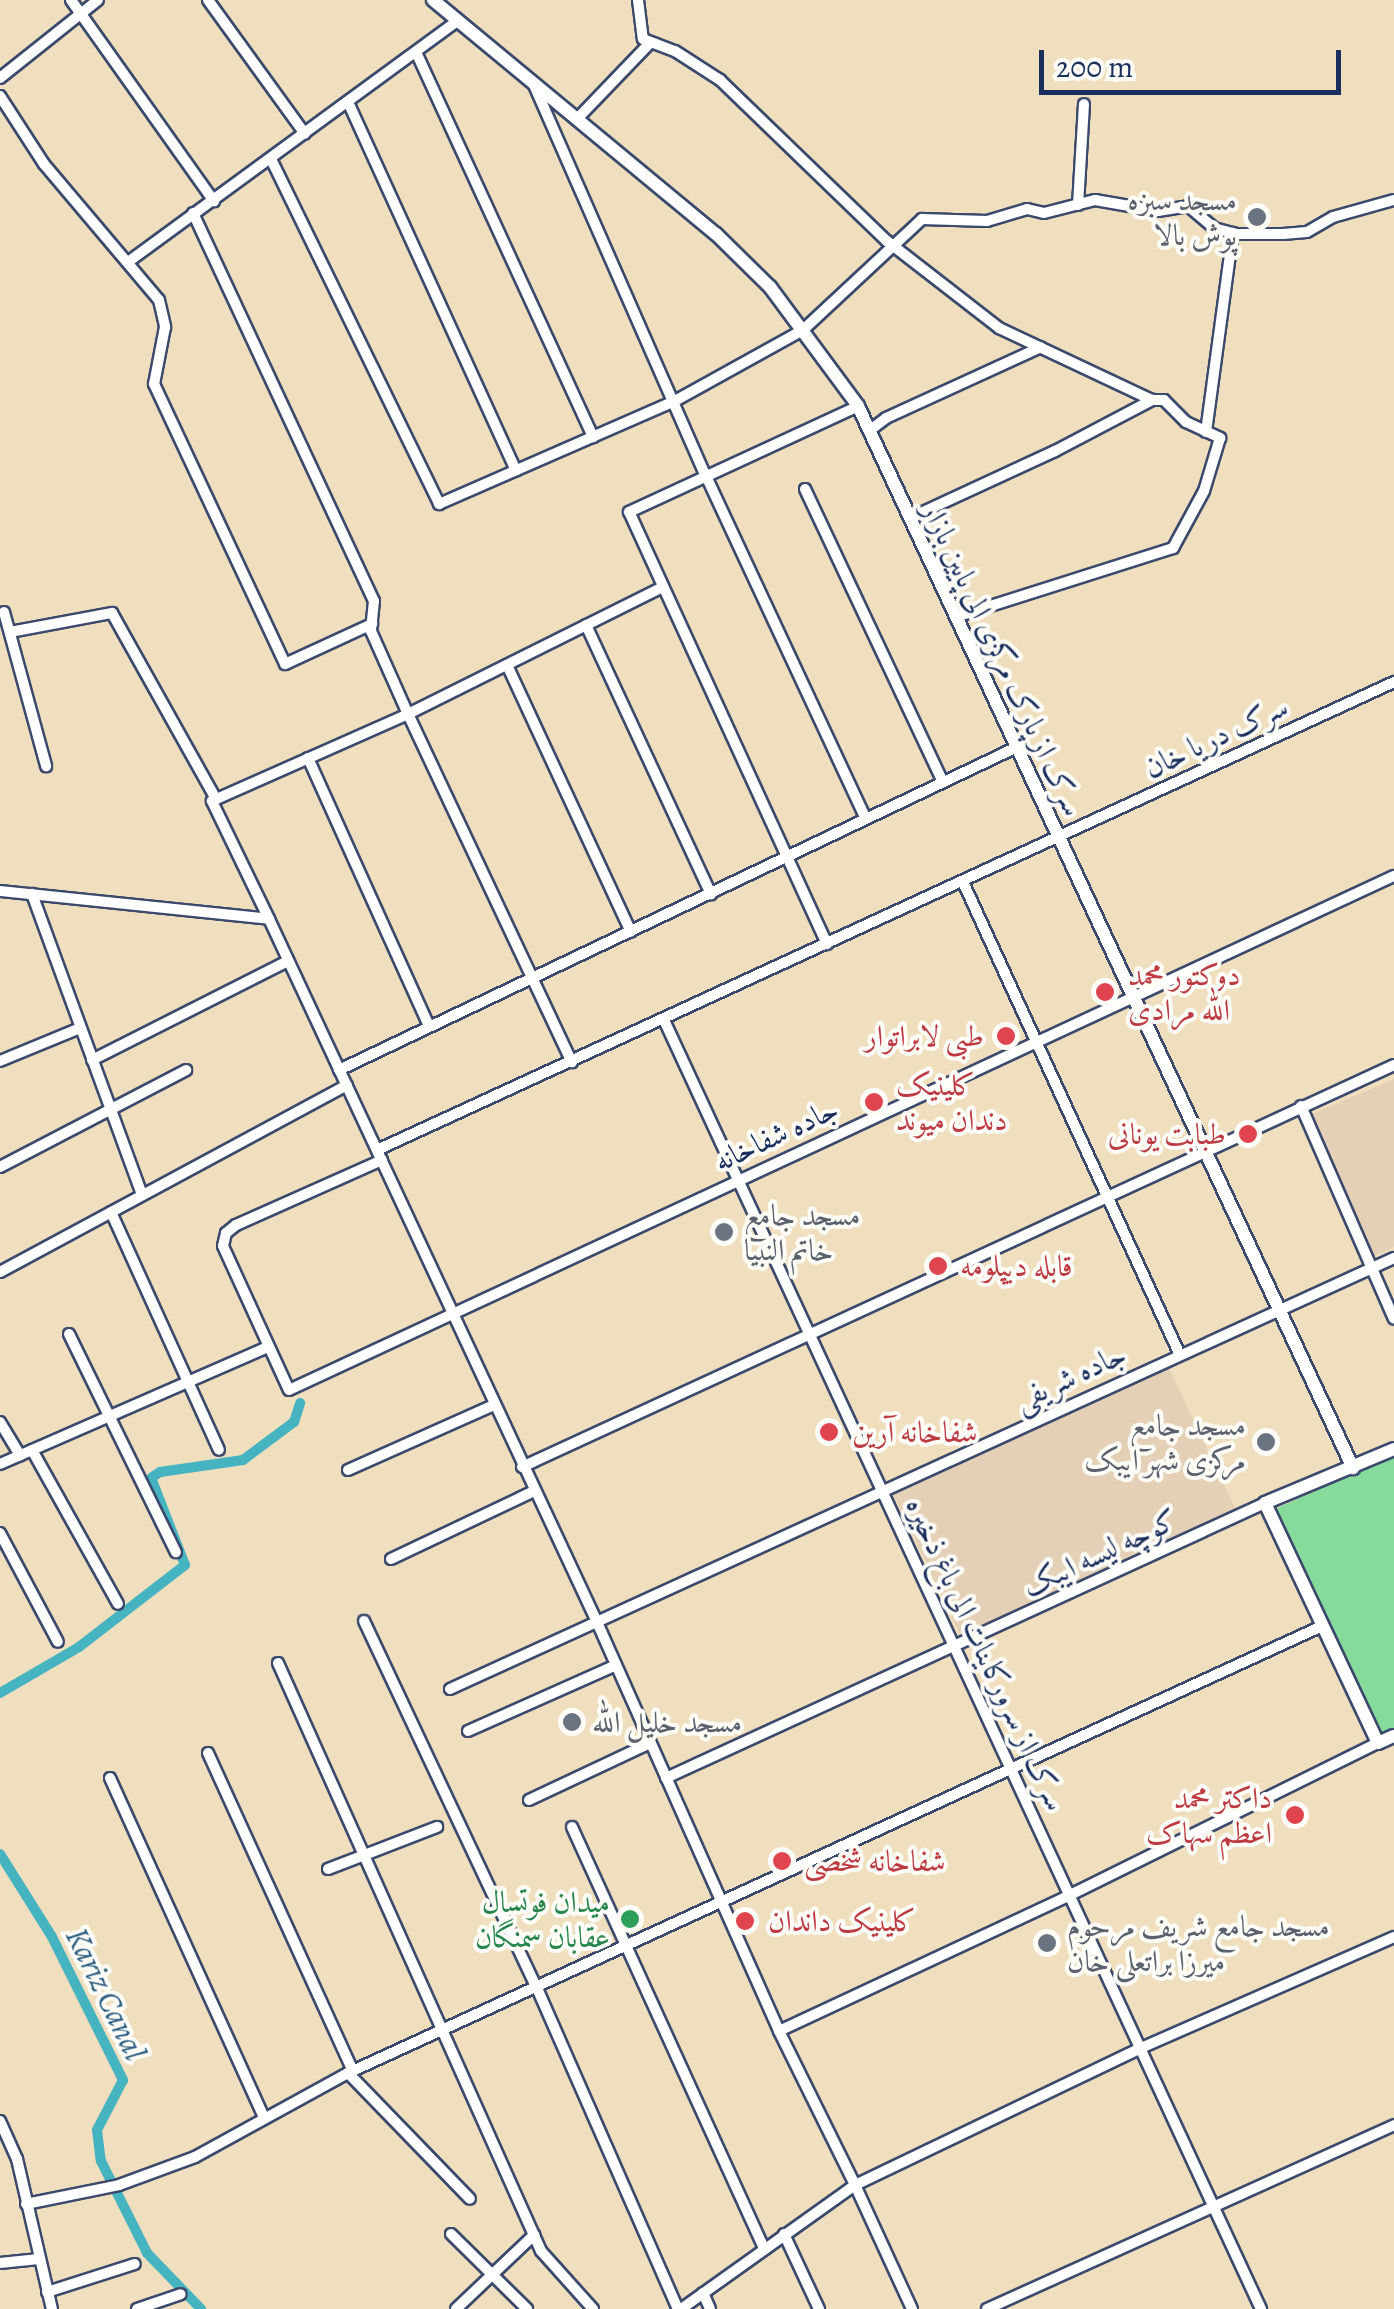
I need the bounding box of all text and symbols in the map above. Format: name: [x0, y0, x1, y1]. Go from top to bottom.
scale bar: [1044, 30, 1346, 92]
text: 200 m: [1056, 47, 1133, 87]
place label: مسجد سبزه پوش بالا: [1128, 182, 1237, 252]
marker: مسجد سبزه پوش بالا: [1246, 206, 1268, 228]
street label: سرک از پارک مرکزی الی پایین بازار: [914, 496, 1092, 822]
street label: سرک دریا خان: [1138, 688, 1294, 786]
place label: دوکتور محمد الله مرادی: [1128, 957, 1240, 1028]
marker: دوکتور محمد الله مرادی: [1092, 979, 1118, 1005]
place label: طبی لابراتوار: [865, 1018, 984, 1054]
marker: طبی لابراتوار: [993, 1023, 1019, 1049]
place label: کلینیک دندان میوند: [896, 1067, 1008, 1138]
marker: کلینیک دندان میوند: [861, 1089, 887, 1115]
street label: جاده شفاخانه: [708, 1091, 844, 1179]
place label: طبابت یونانی: [1108, 1116, 1226, 1152]
marker: طبابت یونانی: [1235, 1121, 1261, 1147]
place label: مسجد جامع خاتم النبیا: [744, 1197, 860, 1268]
marker: مسجد جامع خاتم النبیا: [713, 1221, 735, 1243]
place label: قابله دیپلومه: [960, 1248, 1073, 1284]
marker: قابله دیپلومه: [925, 1253, 951, 1279]
street label: جاده شریفی: [1009, 1336, 1131, 1418]
place label: مسجد جامع مرکزی شهر ایبک: [1084, 1407, 1246, 1478]
place label: شفاخانه آرین: [852, 1414, 977, 1450]
marker: شفاخانه آرین: [816, 1419, 842, 1445]
marker: مسجد جامع مرکزی شهر ایبک: [1255, 1431, 1277, 1453]
street label: سرک از سرورکاینات الی باغ ذخیره: [898, 1492, 1074, 1816]
street label: کوچه لیسه ایبک: [1017, 1501, 1183, 1605]
place label: مسجد خلیل الله: [592, 1704, 742, 1740]
marker: مسجد خلیل الله: [561, 1711, 583, 1733]
place label: داکتر محمد اعظم سهاک: [1146, 1780, 1272, 1850]
marker: داکتر محمد اعظم سهاک: [1282, 1802, 1308, 1828]
place label: شفاخانه شخصی: [804, 1843, 945, 1879]
marker: شفاخانه شخصی: [769, 1848, 795, 1874]
place label: میدان فوتسال عقابان سمنگان: [475, 1884, 610, 1954]
place label: کلینیک داندان: [768, 1903, 916, 1939]
marker: میدان فوتسال عقابان سمنگان: [619, 1908, 641, 1930]
marker: کلینیک داندان: [732, 1908, 758, 1934]
place label: مسجد جامع شریف مرحوم میرزا براتعلی خان: [1067, 1908, 1330, 1978]
water label: Kariz Canal: [57, 1921, 155, 2067]
marker: مسجد جامع شریف مرحوم میرزا براتعلی خان: [1036, 1932, 1058, 1954]

